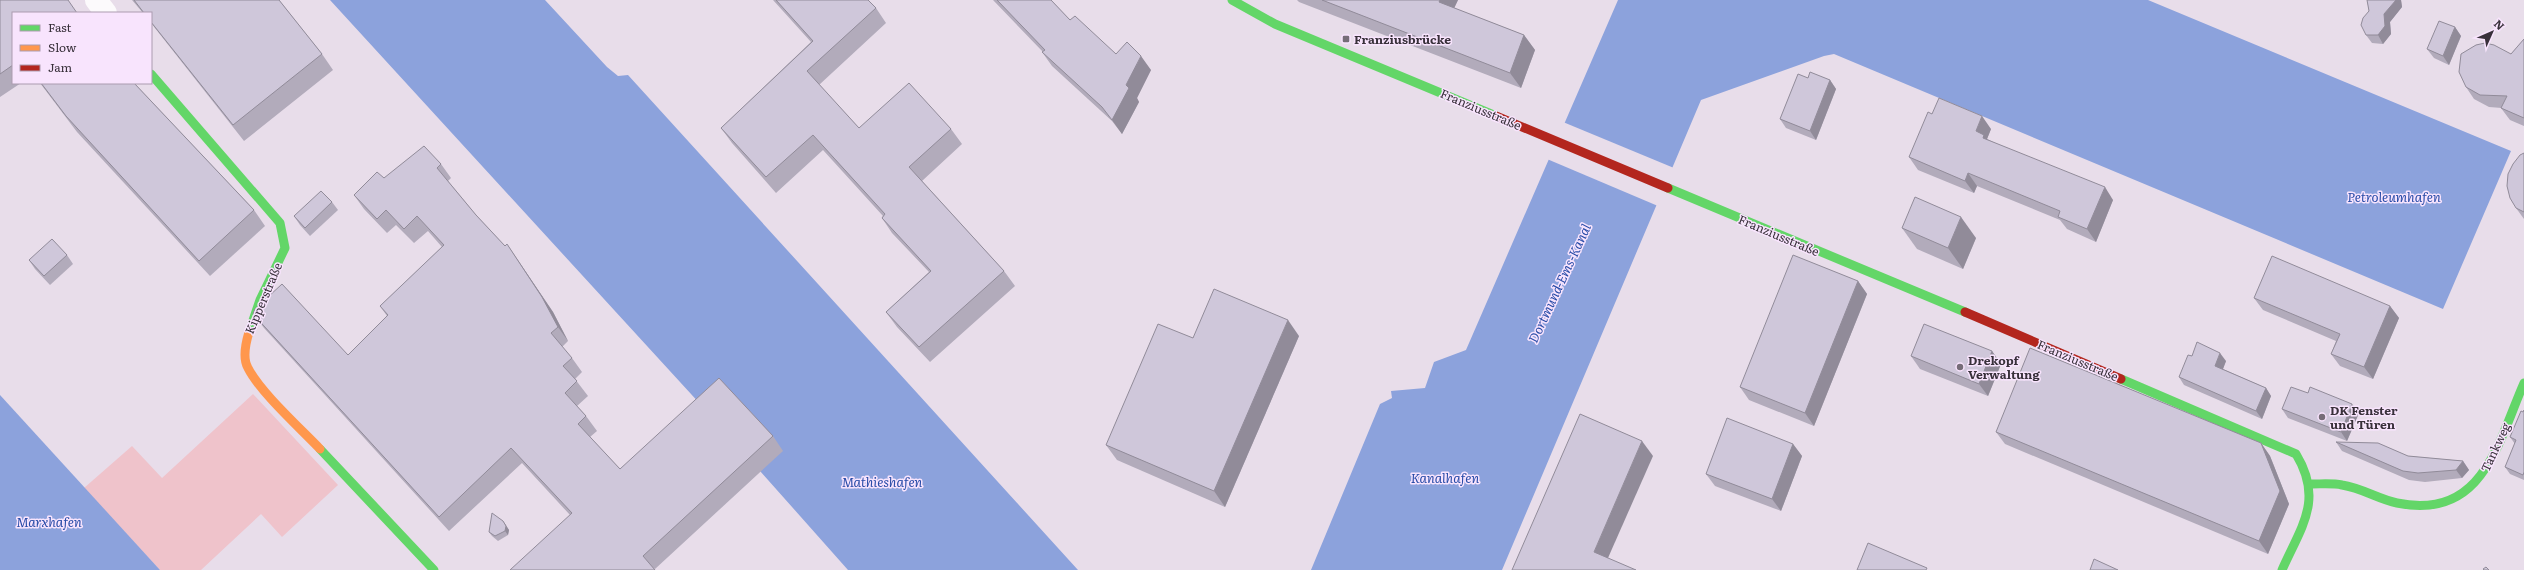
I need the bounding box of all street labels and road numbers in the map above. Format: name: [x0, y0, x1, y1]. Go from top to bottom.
street label: Franziusstraße: [1438, 84, 1524, 134]
street label: Franziusstraße: [1736, 210, 1822, 260]
street label: Kipperstraße: [240, 260, 286, 336]
street label: Franziusstraße: [2035, 335, 2121, 385]
street label: Tankweg: [2476, 419, 2514, 475]

